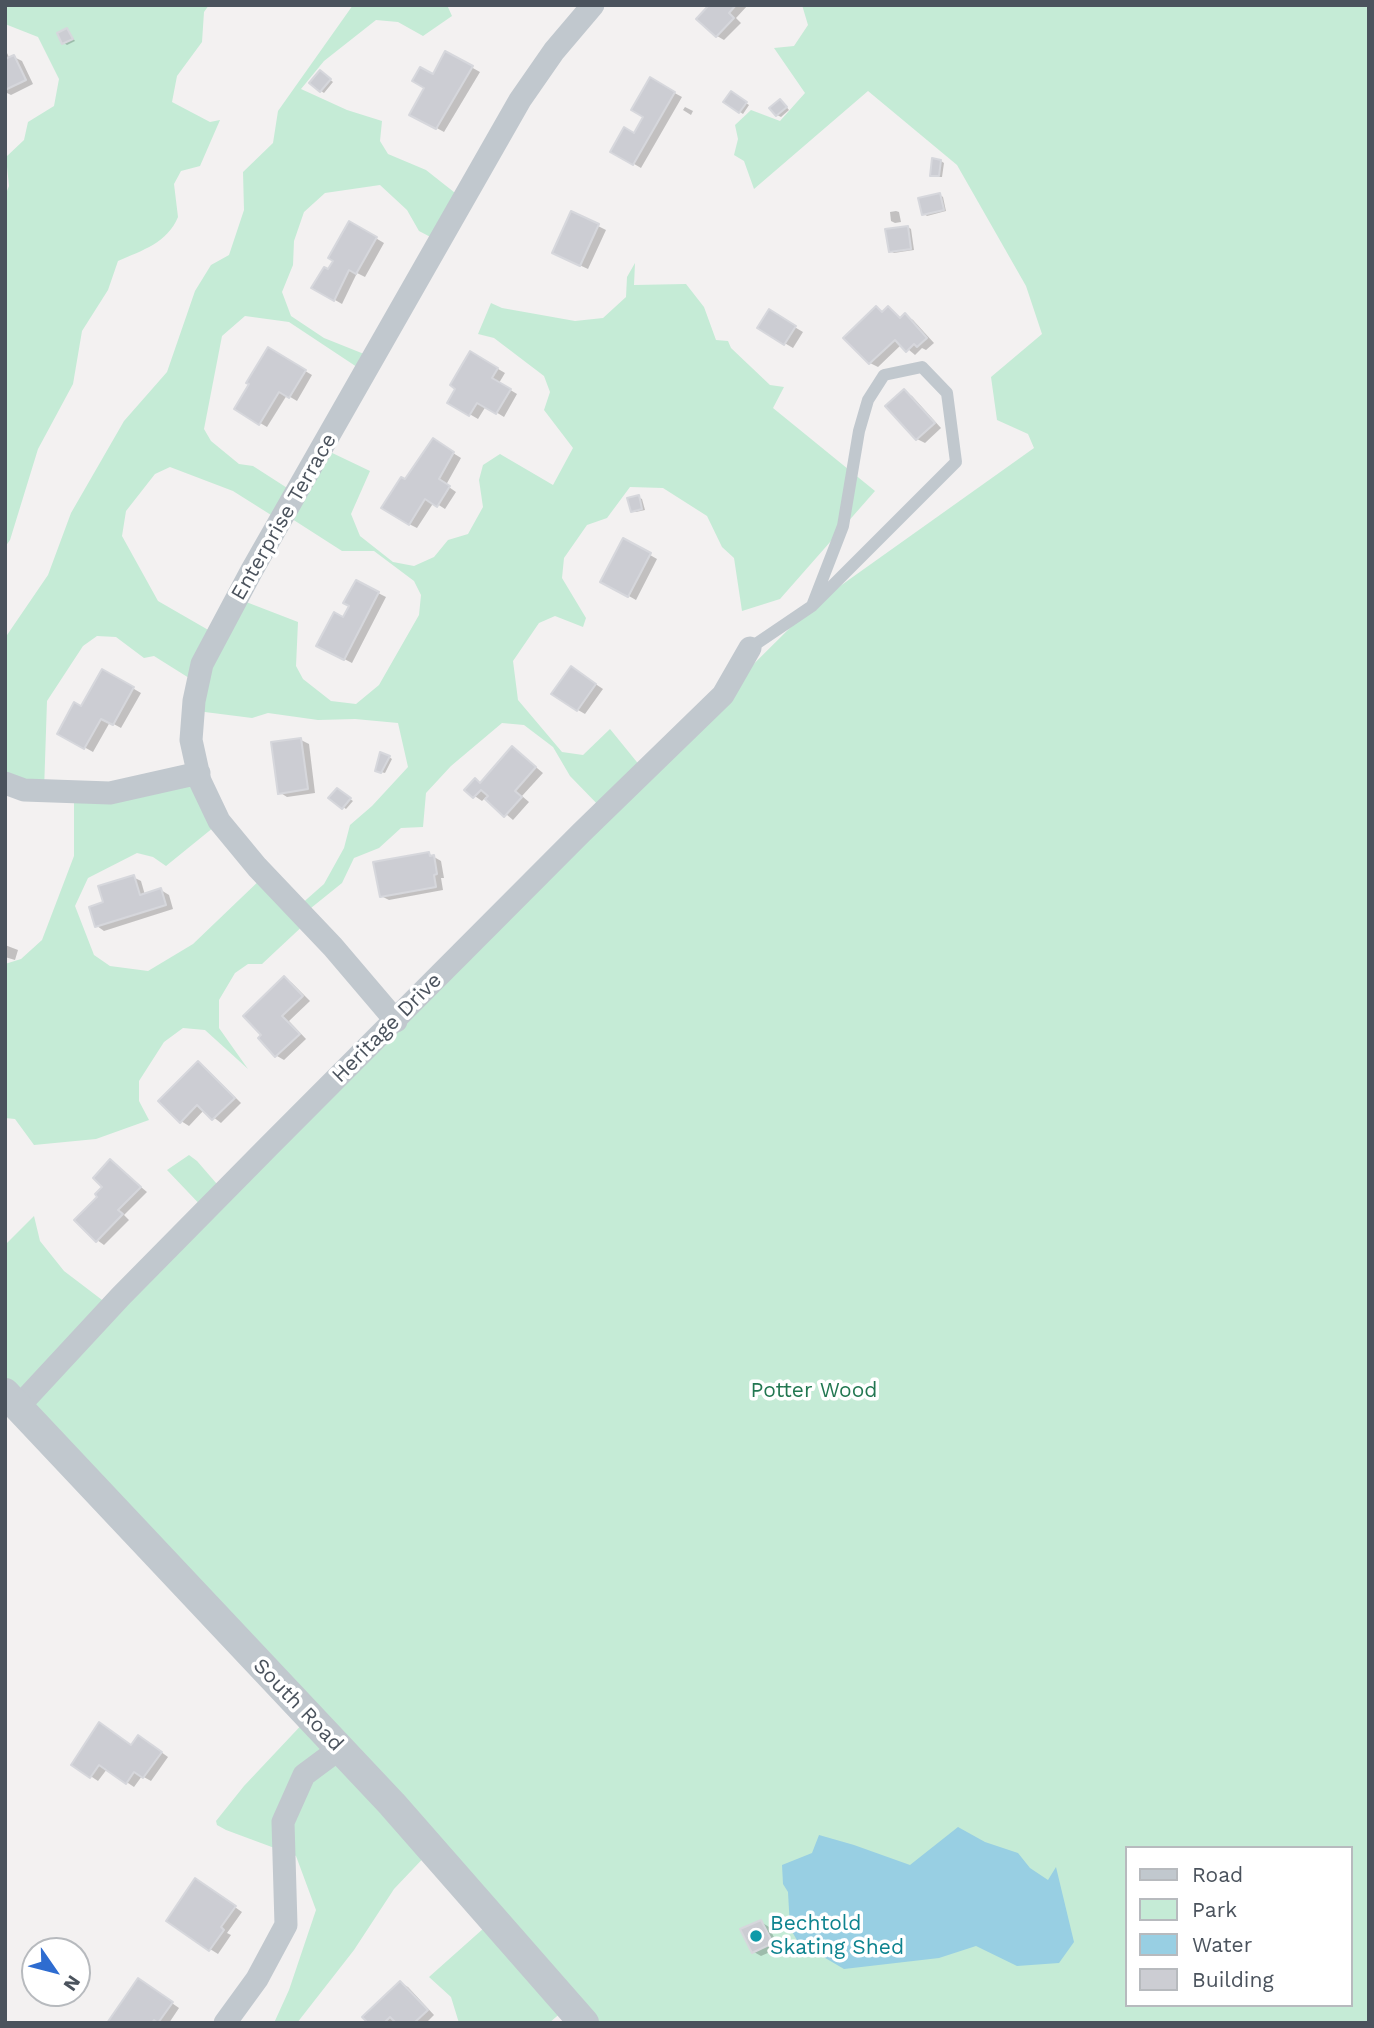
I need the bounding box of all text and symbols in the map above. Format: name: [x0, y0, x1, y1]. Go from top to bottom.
street label: Enterprise Terrace: [226, 429, 342, 605]
street label: Heritage Drive: [327, 968, 447, 1088]
park label: Potter Wood: [751, 1378, 877, 1404]
street label: South Road: [248, 1653, 348, 1757]
legend: [1126, 1846, 1353, 2007]
text: Road: [1192, 1862, 1243, 1887]
text: Park: [1192, 1897, 1237, 1922]
place label: Bechtold Skating Shed: [770, 1911, 904, 1961]
marker: Bechtold Skating Shed: [748, 1928, 764, 1944]
text: Water: [1192, 1932, 1252, 1957]
north arrow: [21, 1937, 91, 2007]
text: Building: [1192, 1967, 1274, 1992]
text: N: [59, 1971, 85, 1996]

